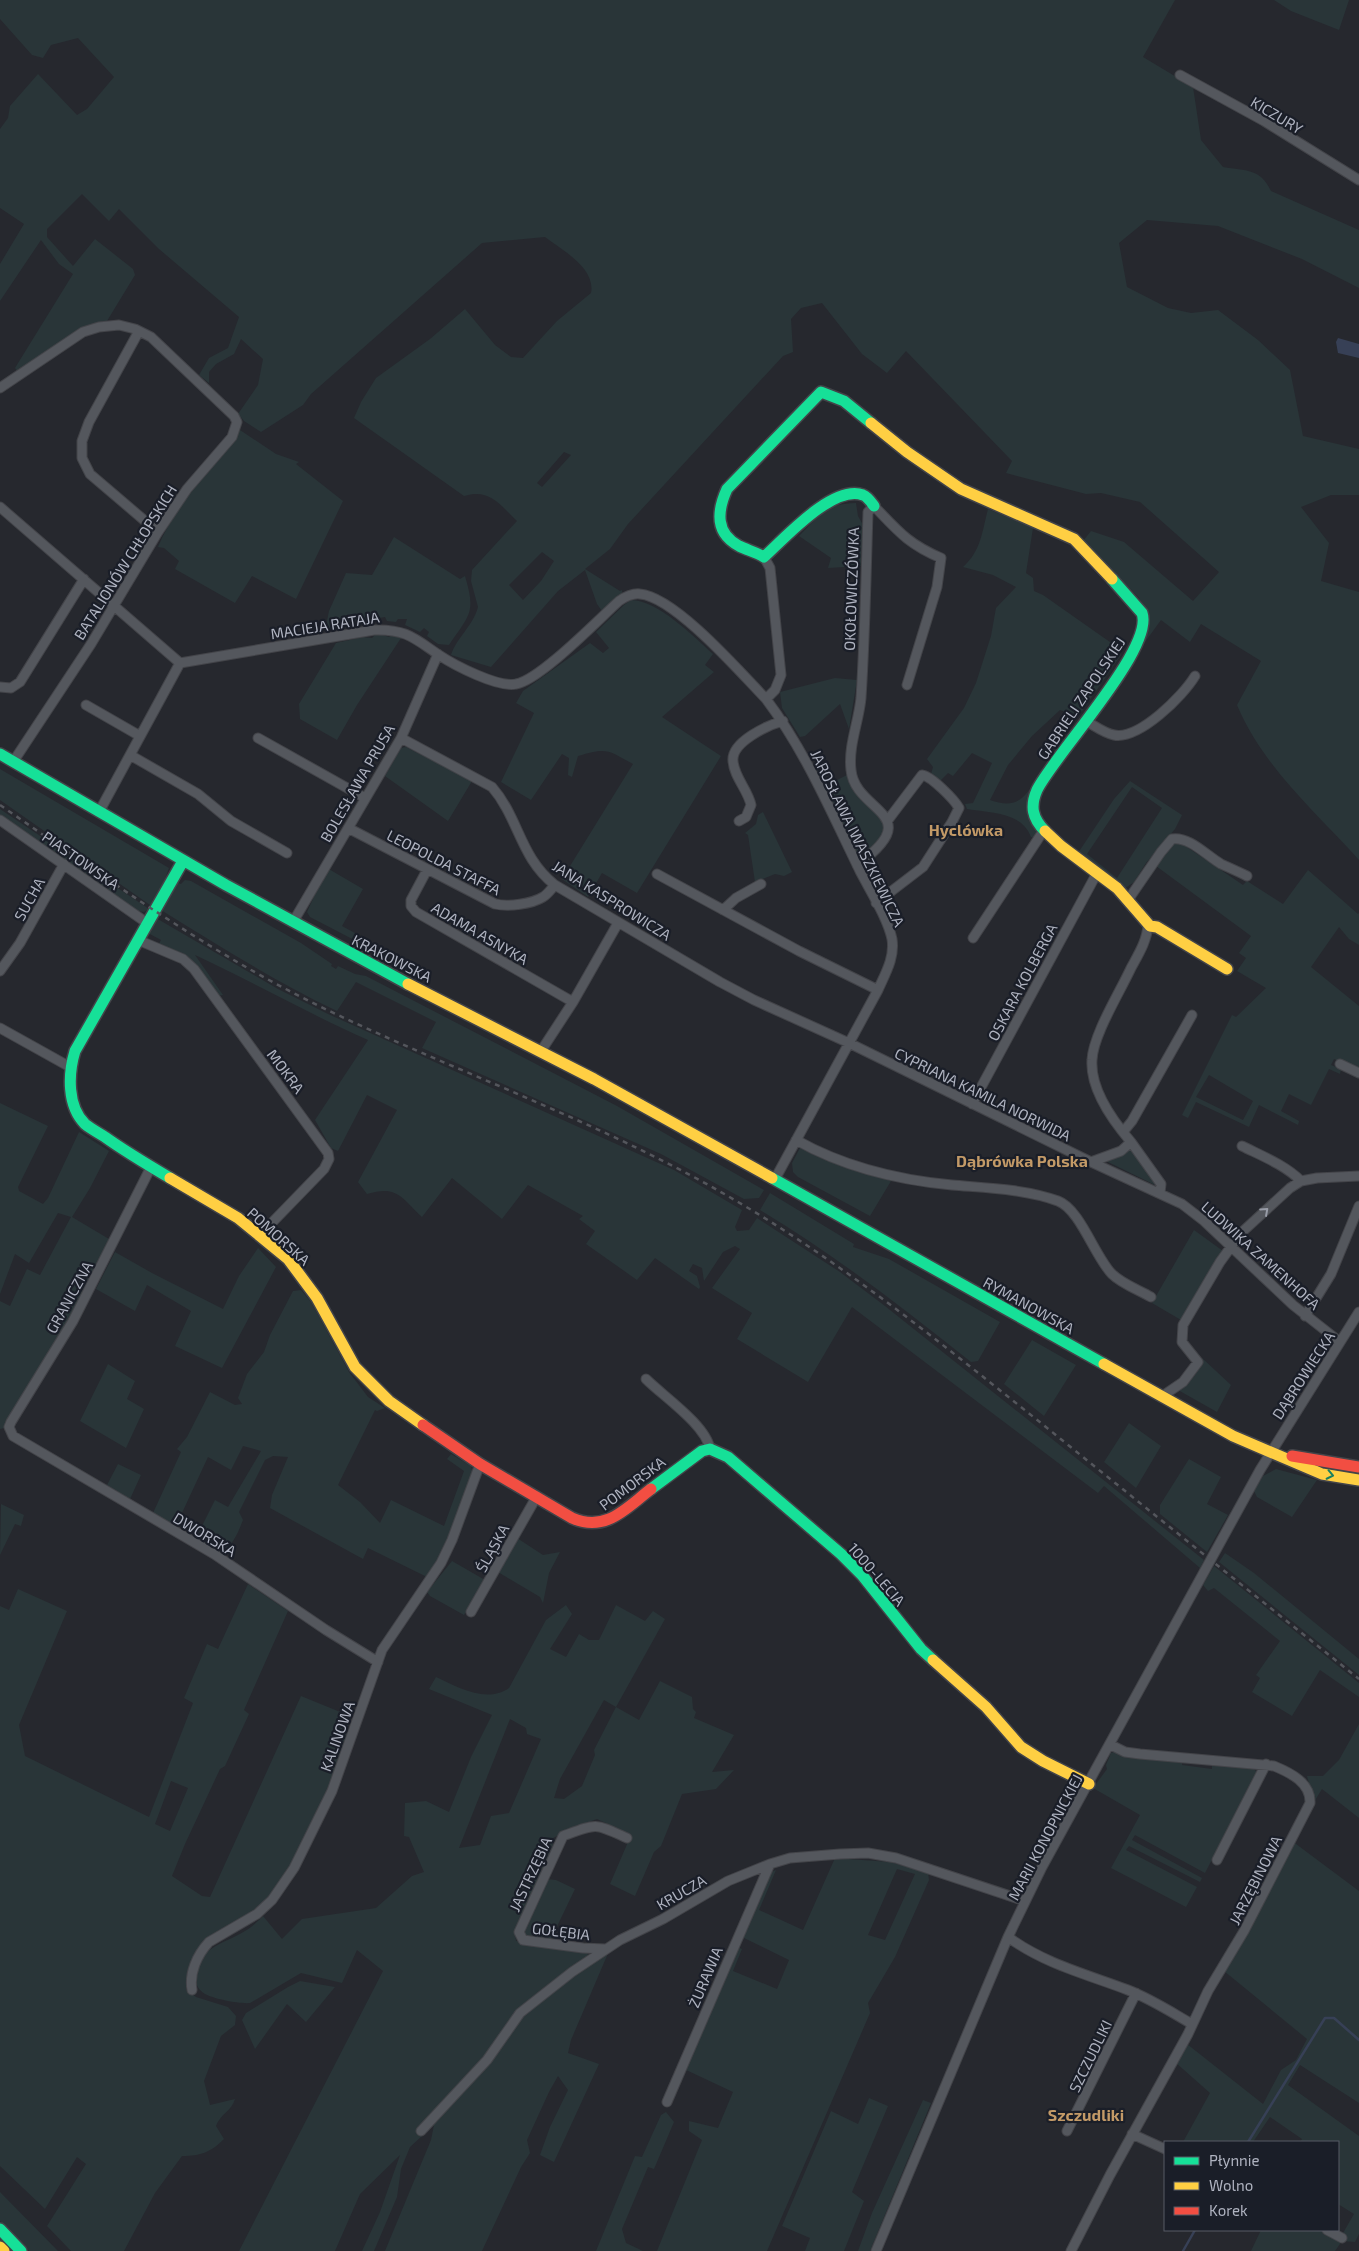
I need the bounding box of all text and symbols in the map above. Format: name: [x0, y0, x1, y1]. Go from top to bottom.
street label: KICZURY: [1248, 92, 1307, 138]
street label: BATALIONÓW CHŁOPSKICH: [70, 481, 180, 643]
street label: OKOŁOWICZÓWKA: [840, 526, 862, 651]
street label: MACIEJA RATAJA: [269, 607, 381, 642]
street label: GABRIELI ZAPOLSKIEJ: [1033, 633, 1129, 763]
street label: BOLESŁAWA PRUSA: [316, 720, 398, 845]
street label: JAROSŁAWA IWASZKIEWICZA: [807, 746, 909, 930]
district label: Hyclówka: [929, 820, 1003, 840]
street label: LEOPOLDA STAFFA: [384, 826, 504, 899]
street label: PIASTOWSKA: [39, 827, 124, 894]
street label: JANA KASPROWICZA: [549, 856, 675, 944]
street label: SUCHA: [10, 874, 48, 924]
street label: ADAMA ASNYKA: [428, 898, 532, 968]
street label: OSKARA KOLBERGA: [983, 920, 1061, 1044]
street label: KRAKOWSKA: [349, 930, 435, 986]
street label: CYPRIANA KAMILA NORWIDA: [892, 1043, 1075, 1145]
street label: MOKRA: [264, 1045, 309, 1097]
district label: Dąbrówka Polska: [956, 1151, 1088, 1170]
street label: LUDWIKA ZAMENHOFA: [1198, 1197, 1324, 1313]
street label: POMORSKA: [244, 1203, 314, 1269]
one-way arrow: [1259, 1207, 1268, 1216]
street label: GRANICZNA: [42, 1257, 96, 1336]
street label: RYMANOWSKA: [980, 1273, 1078, 1338]
street label: DĄBROWIECKA: [1268, 1327, 1338, 1422]
street label: POMORSKA: [595, 1452, 669, 1514]
one-way arrow: [1326, 1469, 1334, 1480]
street label: DWORSKA: [170, 1508, 240, 1560]
street label: ŚLĄSKA: [472, 1520, 513, 1575]
street label: 1000-LECIA: [845, 1539, 910, 1610]
street label: KALINOWA: [316, 1698, 358, 1774]
street label: MARII KONOPNICKIEJ: [1004, 1771, 1086, 1903]
street label: JARZĘBINOWA: [1225, 1832, 1285, 1928]
street label: JASTRZĘBIA: [505, 1833, 555, 1914]
street label: KRUCZA: [653, 1870, 710, 1913]
street label: GOŁĘBIA: [531, 1919, 592, 1944]
street label: ŻURAWIA: [684, 1943, 726, 2010]
street label: SZCZUDLIKI: [1065, 2017, 1115, 2095]
district label: Szczudliki: [1048, 2105, 1124, 2124]
legend: [1164, 2141, 1339, 2231]
text: Płynnie: [1209, 2151, 1260, 2169]
text: Wolno: [1209, 2176, 1253, 2194]
text: Korek: [1209, 2201, 1248, 2219]

